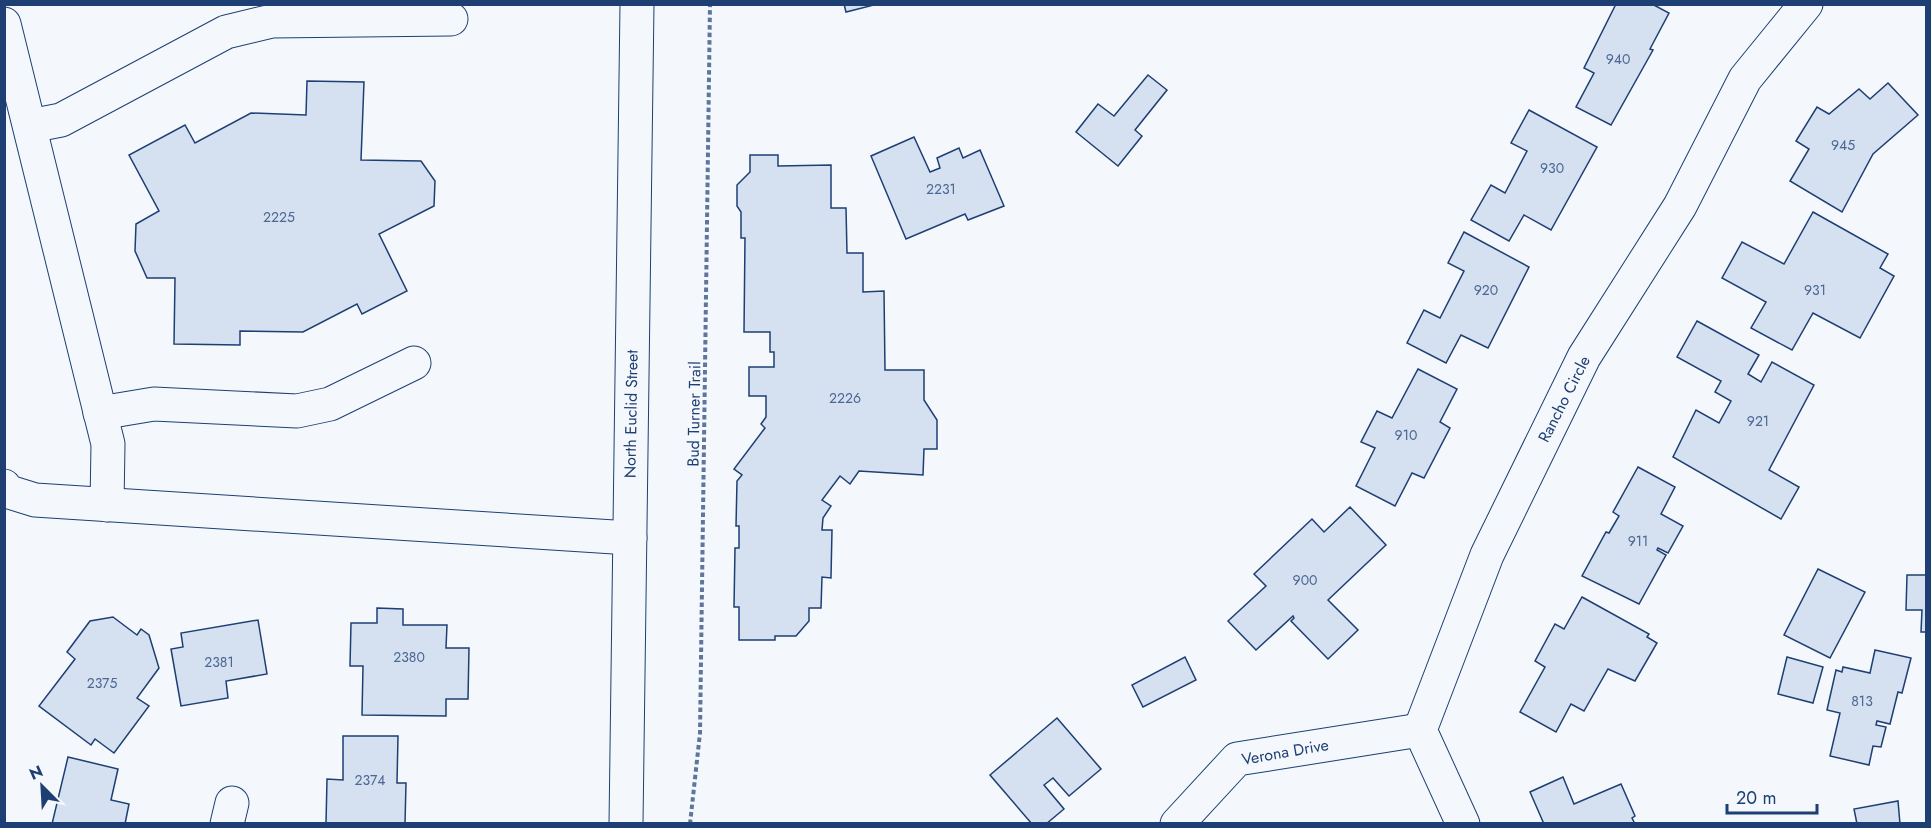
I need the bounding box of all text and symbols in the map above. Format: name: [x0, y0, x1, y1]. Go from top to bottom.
house number: 940: [1606, 49, 1630, 69]
house number: 945: [1831, 135, 1855, 155]
house number: 930: [1540, 158, 1564, 178]
house number: 2231: [926, 179, 956, 199]
house number: 2225: [263, 207, 295, 227]
house number: 920: [1474, 280, 1498, 300]
house number: 931: [1804, 280, 1826, 300]
street label: North Euclid Street: [618, 349, 644, 478]
street label: Rancho Circle: [1532, 352, 1596, 446]
street label: Bud Turner Trail: [682, 361, 706, 467]
house number: 2226: [829, 388, 861, 408]
house number: 921: [1747, 411, 1769, 431]
house number: 910: [1395, 425, 1417, 445]
house number: 911: [1628, 531, 1648, 551]
house number: 900: [1293, 570, 1317, 590]
house number: 2380: [393, 647, 425, 667]
house number: 2381: [204, 652, 234, 672]
house number: 2375: [87, 673, 117, 693]
house number: 813: [1851, 691, 1873, 711]
street label: Verona Drive: [1240, 733, 1330, 771]
north arrow: [12, 756, 72, 816]
text: N: [26, 760, 47, 786]
house number: 2374: [355, 770, 385, 790]
scale bar: [1727, 777, 1817, 815]
text: 20 m: [1736, 785, 1776, 811]

